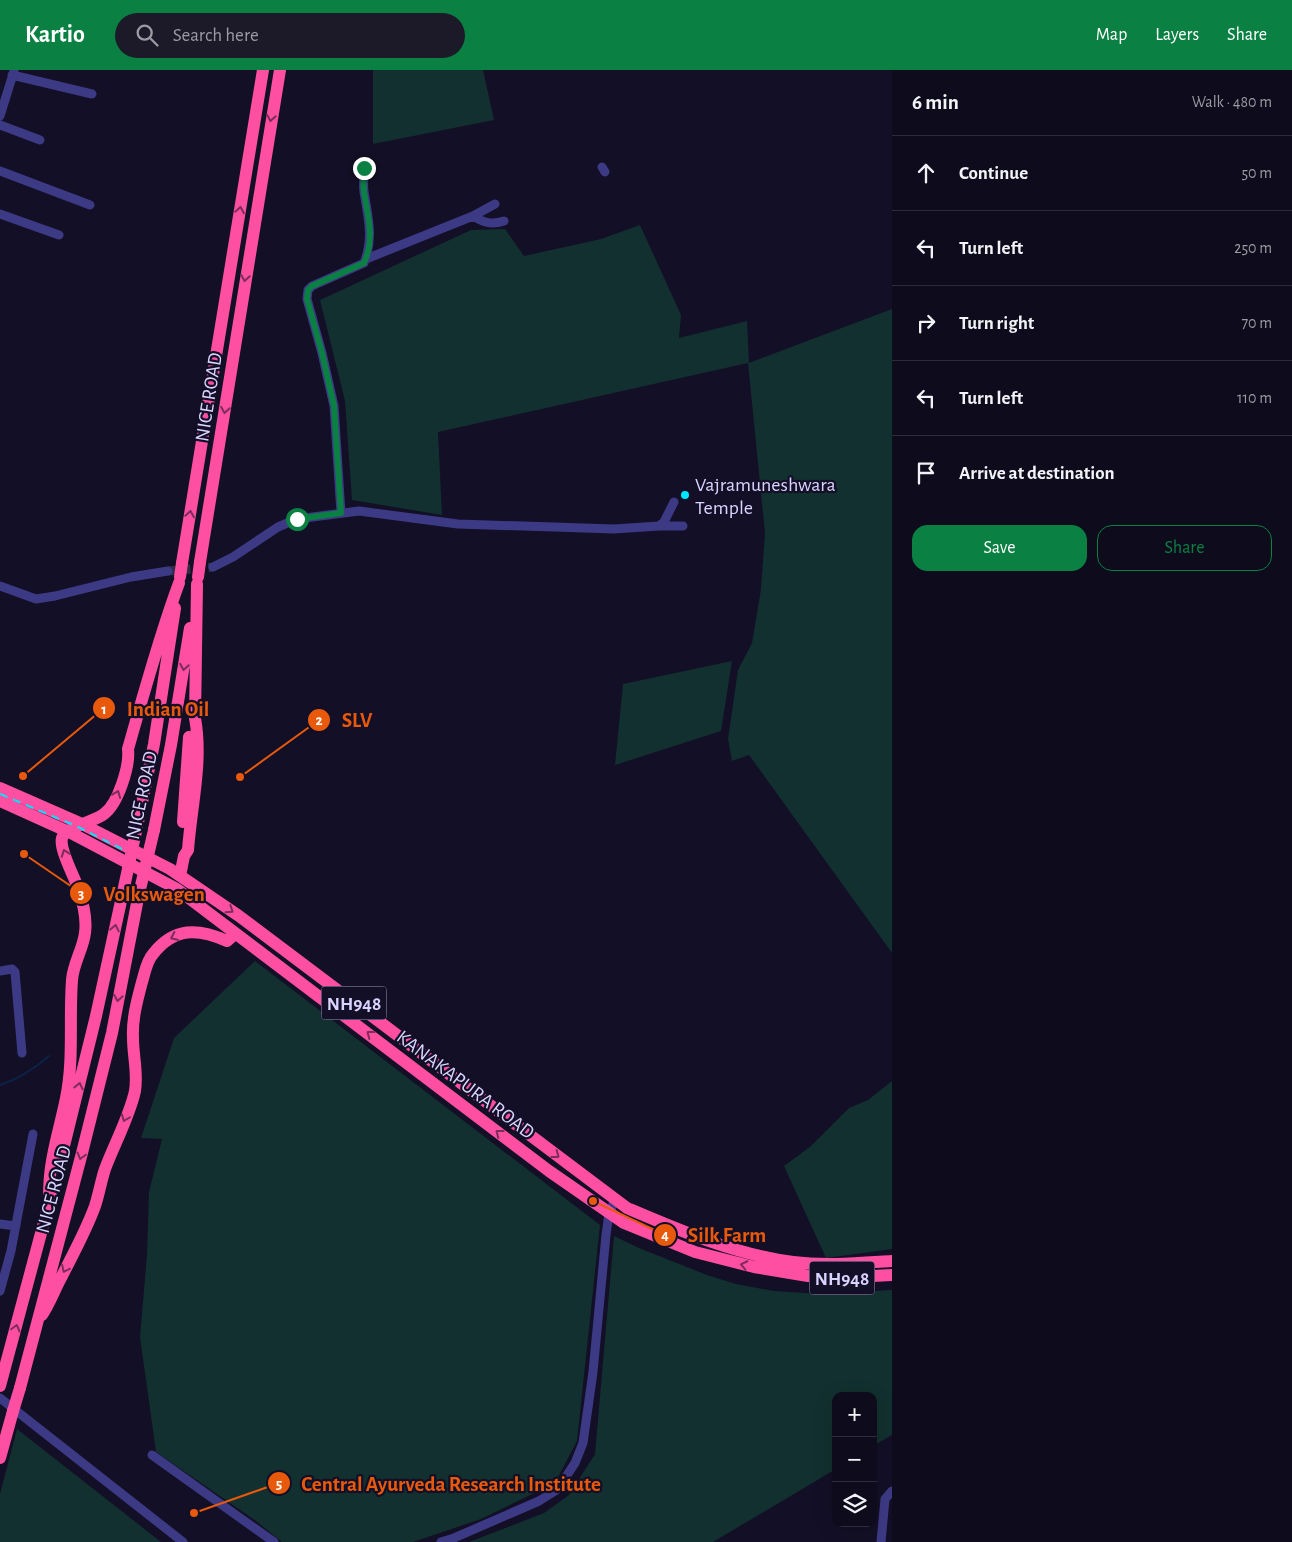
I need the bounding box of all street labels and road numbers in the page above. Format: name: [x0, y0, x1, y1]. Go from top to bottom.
street label: NICE ROAD: [192, 351, 226, 443]
street label: NICE ROAD: [123, 749, 161, 841]
road number: NH948: [322, 986, 386, 1020]
street label: KANAKAPURA ROAD: [393, 1027, 538, 1143]
street label: NICE ROAD: [33, 1143, 75, 1235]
road number: NH948: [810, 1262, 874, 1294]

